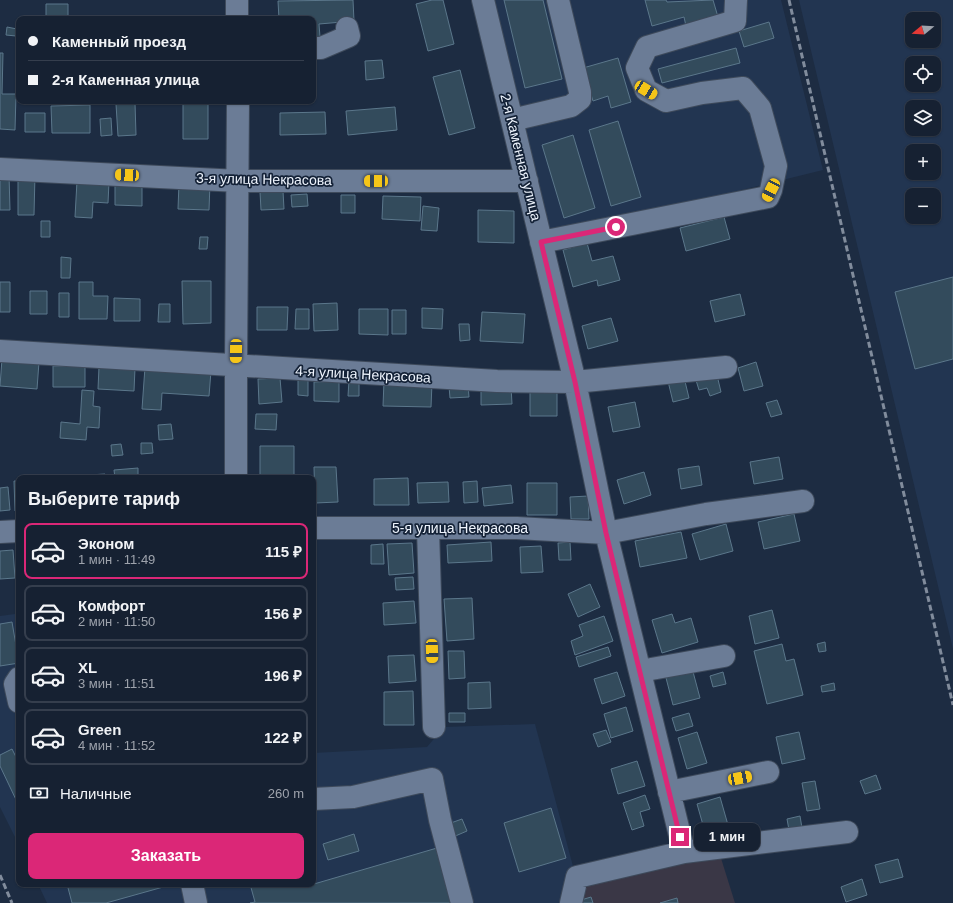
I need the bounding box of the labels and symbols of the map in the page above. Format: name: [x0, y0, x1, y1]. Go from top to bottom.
north arrow: [905, 12, 941, 48]
car: [633, 79, 659, 101]
street label: 2-я Каменная улица: [497, 92, 545, 222]
car: [115, 168, 139, 182]
street label: 3-я улица Некрасова: [196, 170, 332, 188]
car: [364, 175, 388, 187]
car: [760, 177, 782, 203]
route start: [607, 218, 625, 236]
car: [230, 339, 242, 363]
street label: 4-я улица Некрасова: [295, 362, 431, 386]
street label: 5-я улица Некрасова: [392, 520, 528, 536]
car: [426, 639, 438, 663]
car: [727, 770, 753, 786]
callout: 1 мин: [694, 823, 760, 851]
route end: [671, 828, 689, 846]

